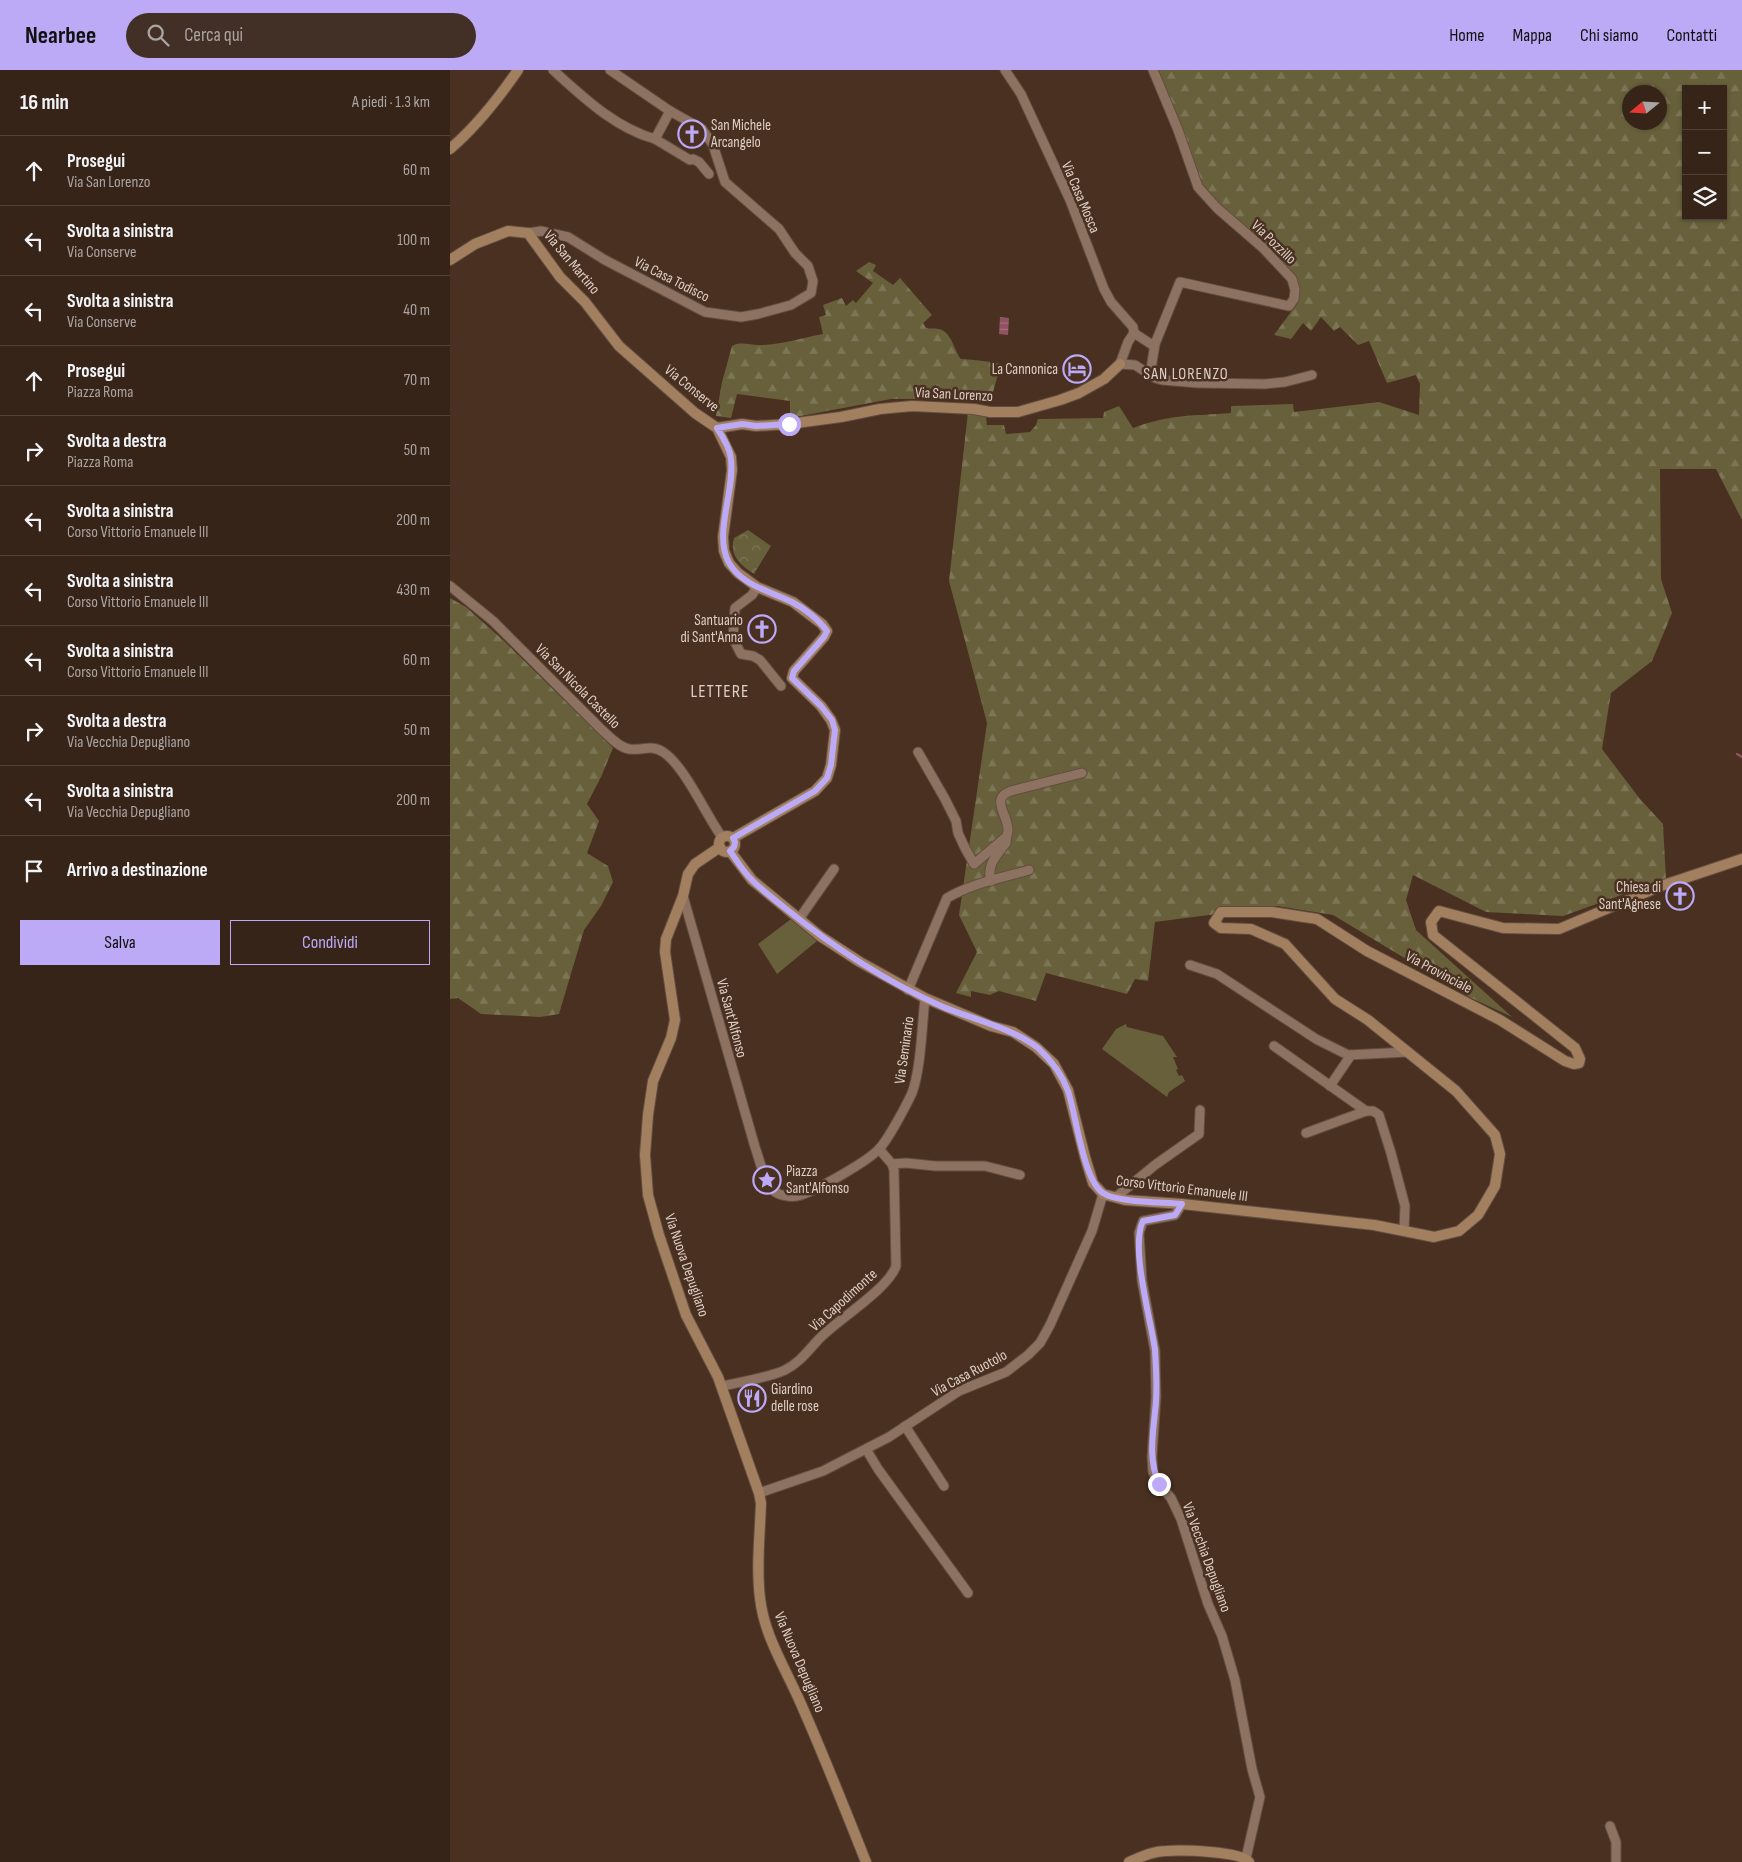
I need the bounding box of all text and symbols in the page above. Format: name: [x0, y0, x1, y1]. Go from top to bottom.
search box: [126, 13, 476, 58]
text: Nearbee: [25, 21, 96, 50]
icon: search: [144, 21, 172, 49]
text: Cerca qui: [184, 24, 243, 47]
text: Home: [1449, 25, 1485, 46]
text: Mappa: [1513, 25, 1552, 46]
text: Chi siamo: [1580, 25, 1638, 46]
text: Contatti: [1666, 25, 1717, 46]
north arrow: [1622, 85, 1667, 130]
map controls: [1682, 85, 1727, 220]
button: +: [1682, 85, 1727, 130]
text: 16 min: [20, 90, 69, 115]
text: A piedi · 1.3 km: [352, 93, 430, 112]
place label: San Michele Arcangelo: [710, 116, 771, 152]
church icon: San Michele Arcangelo: [677, 119, 707, 149]
button: −: [1682, 130, 1727, 175]
text: Prosegui: [67, 150, 125, 173]
icon: ahead: [20, 157, 48, 185]
street label: Via Casa Mosca: [1057, 158, 1104, 236]
text: 60 m: [403, 161, 430, 180]
text: Via San Lorenzo: [67, 173, 150, 192]
button: layers: [1682, 175, 1727, 220]
street label: Via Pozzillo: [1247, 216, 1300, 268]
text: Svolta a sinistra: [67, 220, 174, 243]
street label: Via San Martino: [539, 226, 604, 298]
icon: left: [20, 227, 48, 255]
text: 100 m: [397, 231, 430, 250]
text: Via Conserve: [67, 243, 136, 262]
street label: Via Casa Todisco: [631, 252, 713, 307]
text: Svolta a sinistra: [67, 290, 174, 313]
icon: left: [20, 297, 48, 325]
text: 40 m: [403, 301, 430, 320]
text: Via Conserve: [67, 313, 136, 332]
hotel icon: La Cannonica: [1062, 354, 1092, 384]
text: Prosegui: [67, 360, 125, 383]
place label: La Cannonica: [992, 360, 1058, 379]
street label: Via Conserve: [660, 361, 723, 416]
district label: SAN LORENZO: [1143, 365, 1229, 384]
icon: ahead: [20, 367, 48, 395]
text: 70 m: [404, 371, 430, 390]
text: Piazza Roma: [67, 383, 133, 402]
street label: Via San Lorenzo: [914, 383, 994, 406]
route start: [778, 413, 801, 436]
text: Svolta a destra: [67, 430, 167, 453]
icon: right: [20, 437, 48, 465]
text: 50 m: [404, 441, 430, 460]
text: Piazza Roma: [67, 453, 133, 472]
text: Svolta a sinistra: [67, 500, 174, 523]
icon: left: [20, 507, 48, 535]
text: 200 m: [396, 511, 430, 530]
text: Corso Vittorio Emanuele III: [67, 523, 208, 542]
text: Svolta a sinistra: [67, 570, 174, 593]
icon: left: [20, 577, 48, 605]
text: 430 m: [397, 581, 430, 600]
text: Corso Vittorio Emanuele III: [67, 593, 208, 612]
place label: Santuario di Sant'Anna: [681, 611, 743, 647]
church icon: Santuario di Sant'Anna: [747, 614, 777, 644]
text: Svolta a sinistra: [67, 640, 174, 663]
street label: Via San Nicola Castello: [531, 640, 624, 733]
icon: left: [20, 647, 48, 675]
text: 60 m: [403, 651, 430, 670]
text: Corso Vittorio Emanuele III: [67, 663, 208, 682]
district label: LETTERE: [691, 681, 749, 702]
text: Svolta a destra: [67, 710, 167, 733]
icon: right: [20, 717, 48, 745]
text: 50 m: [404, 721, 430, 740]
text: Via Vecchia Depugliano: [67, 733, 190, 752]
text: Svolta a sinistra: [67, 780, 174, 803]
icon: left: [20, 787, 48, 815]
text: 200 m: [396, 791, 430, 810]
text: Via Vecchia Depugliano: [67, 803, 190, 822]
icon: arrive: [20, 857, 48, 885]
text: Arrivo a destinazione: [67, 859, 208, 882]
place label: Chiesa di Sant'Agnese: [1599, 878, 1661, 914]
church icon: Chiesa di Sant'Agnese: [1665, 881, 1695, 911]
button: Salva: [20, 920, 220, 965]
button: Condividi: [230, 920, 430, 965]
street label: Via Provinciale: [1402, 947, 1475, 998]
street label: Via Sant'Alfonso: [712, 977, 751, 1060]
street label: Via Seminario: [890, 1015, 919, 1085]
place label: Piazza Sant'Alfonso: [786, 1162, 849, 1198]
place icon: Piazza Sant'Alfonso: [752, 1165, 782, 1195]
street label: Corso Vittorio Emanuele III: [1115, 1171, 1249, 1206]
street label: Via Nuova Depugliano: [660, 1211, 713, 1319]
street label: Via Capodimonte: [805, 1265, 881, 1336]
street label: Via Casa Ruotolo: [928, 1346, 1010, 1401]
place label: Giardino delle rose: [771, 1380, 819, 1416]
restaurant icon: Giardino delle rose: [737, 1383, 767, 1413]
route end: [1148, 1473, 1171, 1496]
street label: Via Vecchia Depugliano: [1178, 1500, 1235, 1615]
street label: Via Nuova Depugliano: [770, 1609, 829, 1715]

